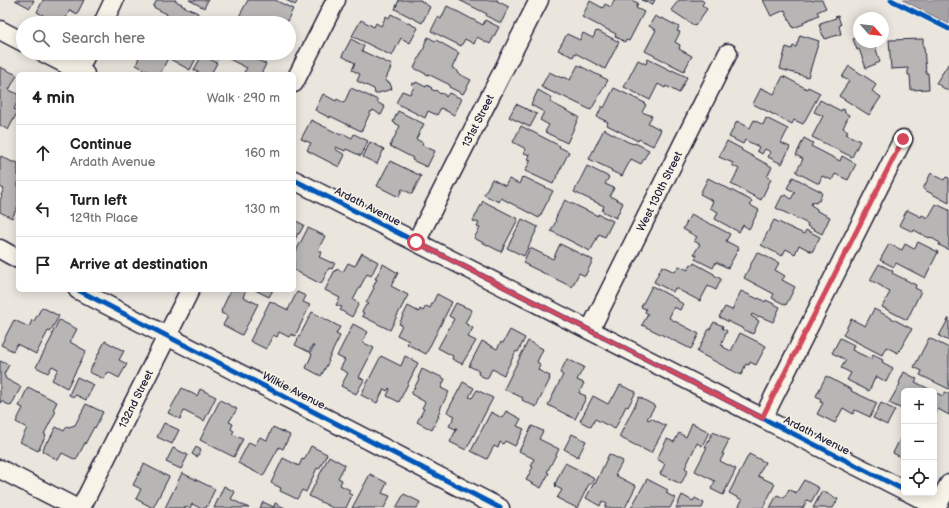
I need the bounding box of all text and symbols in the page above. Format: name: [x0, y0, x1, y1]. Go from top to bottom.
north arrow: [853, 12, 889, 48]
search box: [16, 16, 296, 60]
icon: search: [30, 27, 52, 49]
text: Search here: [62, 29, 145, 48]
text: 4 min: [32, 88, 75, 108]
text: Walk · 290 m: [207, 90, 280, 106]
street label: 131st Street: [459, 92, 497, 149]
route end: [894, 130, 912, 148]
text: Continue: [70, 135, 132, 154]
icon: ahead: [32, 142, 54, 164]
text: 160 m: [245, 145, 280, 161]
street label: West 130th Street: [634, 149, 685, 234]
text: Ardath Avenue: [70, 154, 156, 170]
street label: Ardath Avenue: [333, 184, 403, 229]
text: Turn left: [70, 191, 127, 210]
icon: left: [32, 198, 54, 220]
text: 130 m: [245, 201, 280, 217]
text: 129th Place: [70, 210, 138, 226]
route start: [407, 233, 425, 251]
icon: arrive: [32, 254, 54, 276]
text: Arrive at destination: [70, 255, 208, 274]
street label: 132nd Street: [116, 367, 156, 430]
street label: Wilkie Avenue: [260, 369, 328, 412]
map controls: [901, 388, 937, 496]
button: +: [901, 388, 937, 424]
street label: Ardath Avenue: [782, 413, 852, 458]
button: −: [901, 424, 937, 460]
button: locate: [901, 460, 937, 496]

